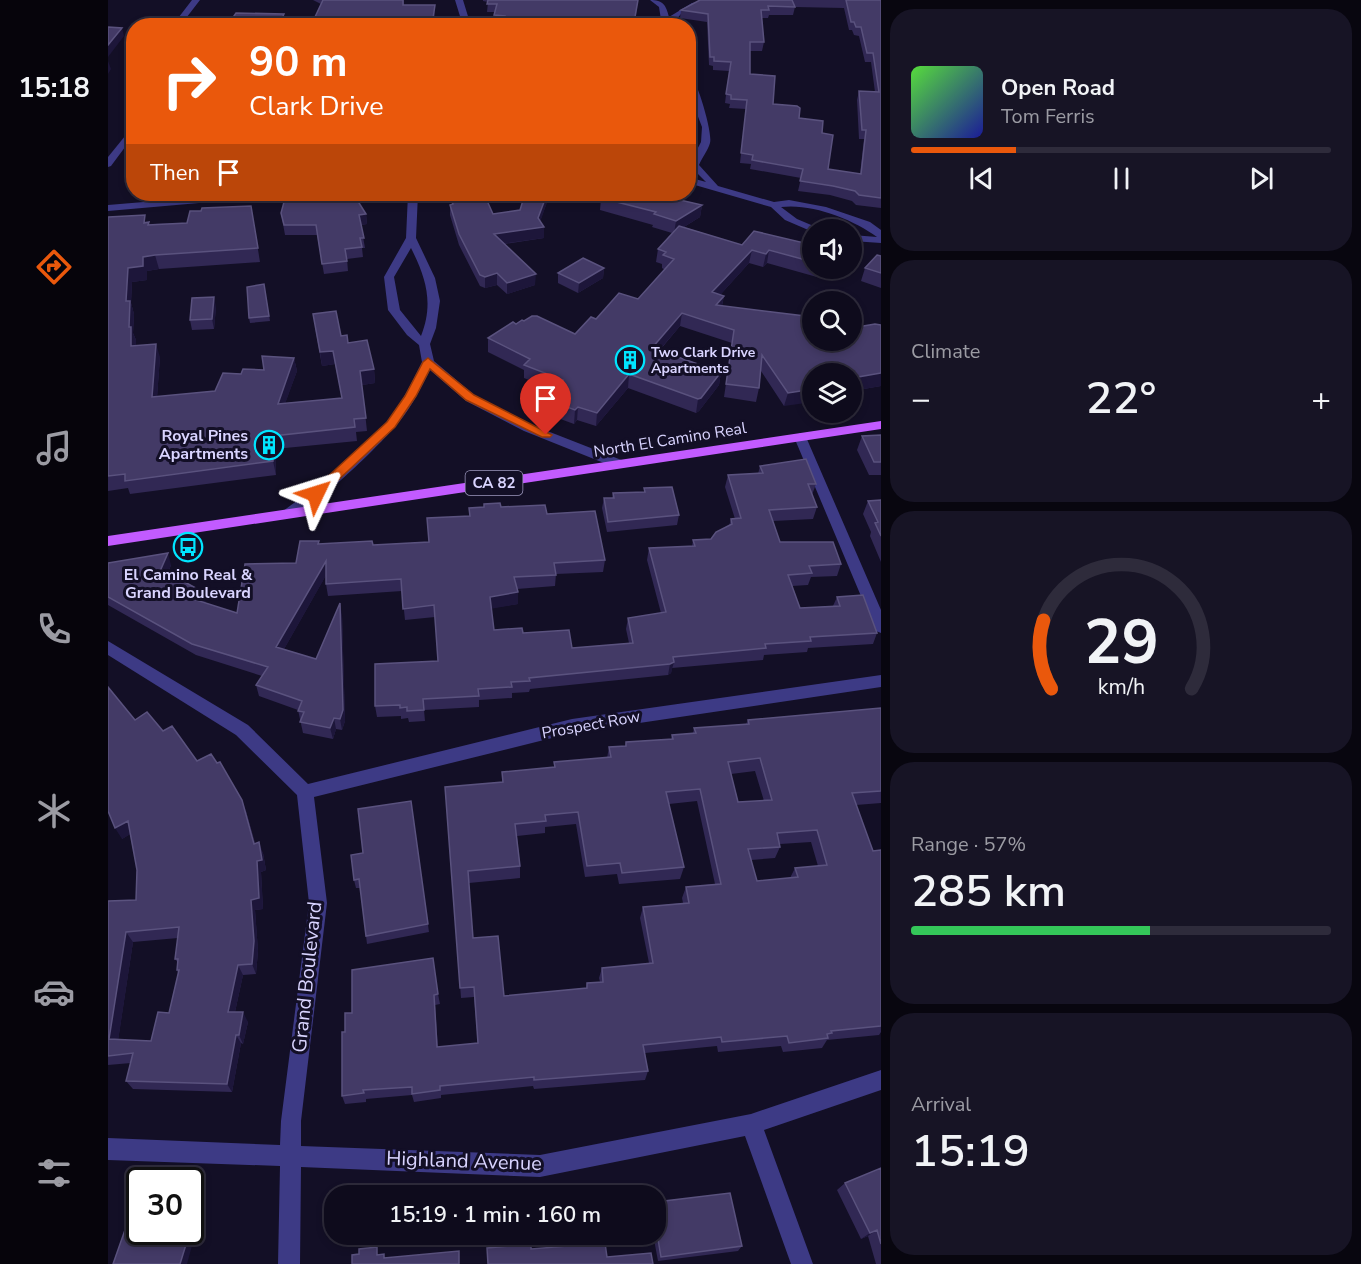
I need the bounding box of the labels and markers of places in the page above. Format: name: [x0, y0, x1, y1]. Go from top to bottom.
place label: Two Clark Drive Apartments: [651, 343, 756, 378]
building icon: Two Clark Drive Apartments: [614, 344, 646, 376]
pin: [520, 373, 571, 435]
place label: Royal Pines Apartments: [159, 425, 248, 465]
building icon: Royal Pines Apartments: [253, 429, 285, 461]
bus stop icon: El Camino Real & Grand Boulevard: [172, 531, 204, 563]
place label: El Camino Real & Grand Boulevard: [124, 564, 253, 604]

